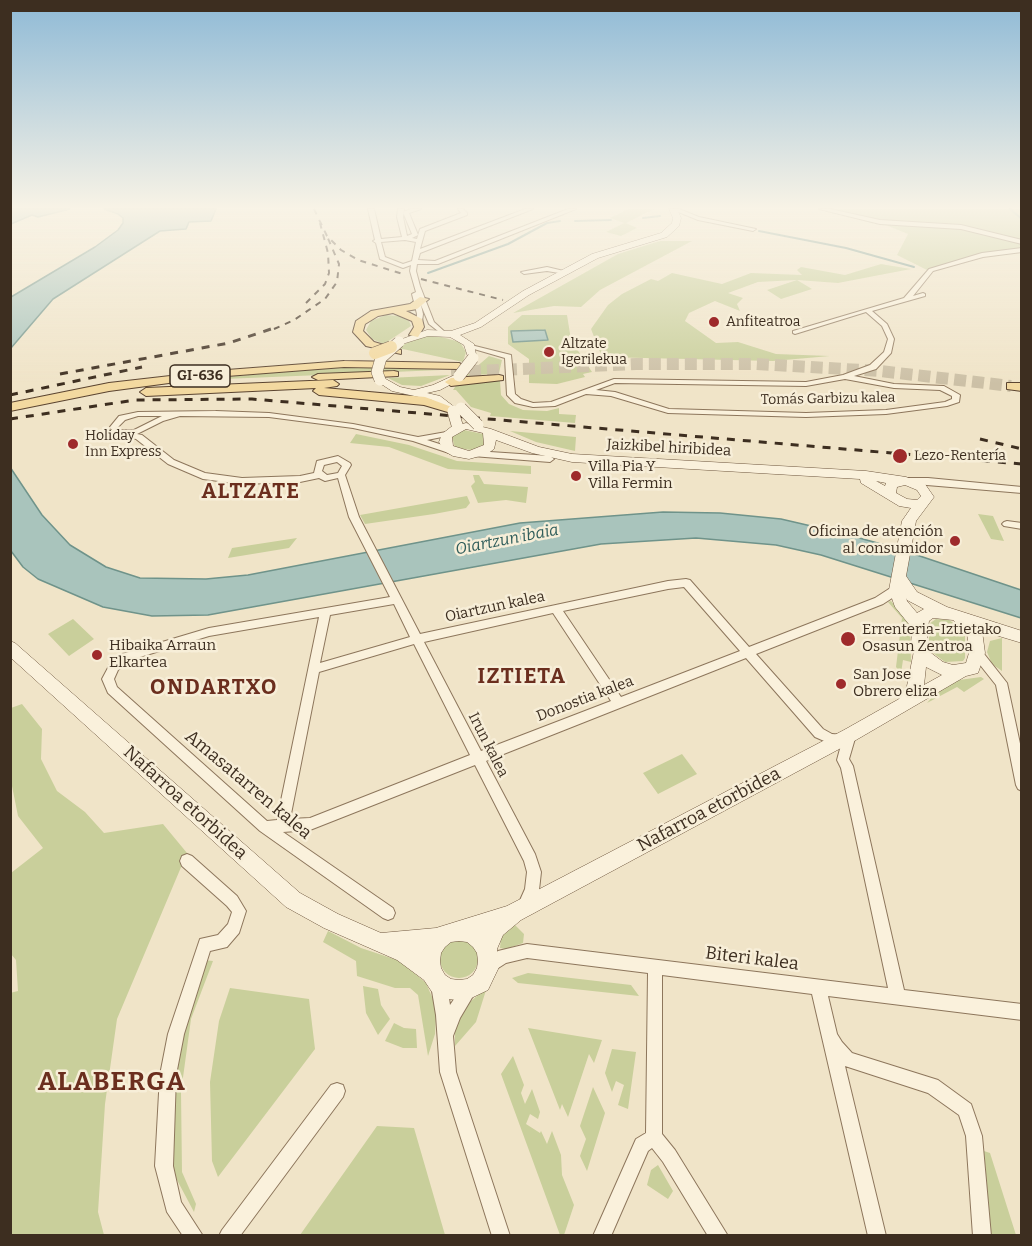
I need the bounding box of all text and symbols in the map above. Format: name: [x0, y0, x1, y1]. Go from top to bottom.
place label: Anfiteatroa: [726, 314, 801, 330]
marker: Anfiteatroa: [707, 315, 721, 329]
place label: Altzate Igerilekua: [561, 336, 627, 368]
marker: Altzate Igerilekua: [542, 345, 556, 359]
road number: GI-636: [170, 365, 230, 387]
street label: Tomás Garbizu kalea: [760, 389, 896, 409]
place label: Holiday Inn Express: [85, 428, 162, 460]
street label: Jaizkibel hiribidea: [606, 436, 732, 460]
marker: Holiday Inn Express: [66, 437, 80, 451]
marker: Lezo-Rentería: [891, 447, 909, 465]
place label: Lezo-Rentería: [914, 448, 1006, 464]
place label: Villa Pia Y Villa Fermin: [588, 458, 672, 493]
marker: Villa Pia Y Villa Fermin: [569, 469, 583, 483]
district label: ALTZATE: [202, 479, 300, 505]
water label: Oiartzun ibaia: [454, 521, 560, 559]
place label: Oficina de atención al consumidor: [808, 523, 943, 558]
marker: Oficina de atención al consumidor: [948, 534, 962, 548]
street label: Oiartzun kalea: [443, 588, 547, 626]
place label: Errenteria-Iztietako Osasun Zentroa: [862, 621, 1001, 656]
marker: Errenteria-Iztietako Osasun Zentroa: [839, 630, 857, 648]
place label: Hibaika Arraun Elkartea: [109, 637, 216, 672]
marker: Hibaika Arraun Elkartea: [90, 648, 104, 662]
district label: IZTIETA: [478, 664, 566, 690]
place label: San Jose Obrero eliza: [853, 666, 938, 701]
street label: Donostia kalea: [534, 672, 636, 726]
district label: ONDARTXO: [150, 675, 278, 701]
marker: San Jose Obrero eliza: [834, 677, 848, 691]
street label: Irun kalea: [464, 709, 512, 781]
street label: Amasatarren kalea: [180, 726, 316, 844]
street label: Nafarroa etorbidea: [119, 742, 251, 864]
street label: Nafarroa etorbidea: [634, 763, 784, 857]
street label: Biteri kalea: [704, 943, 800, 975]
district label: ALABERGA: [38, 1067, 186, 1099]

